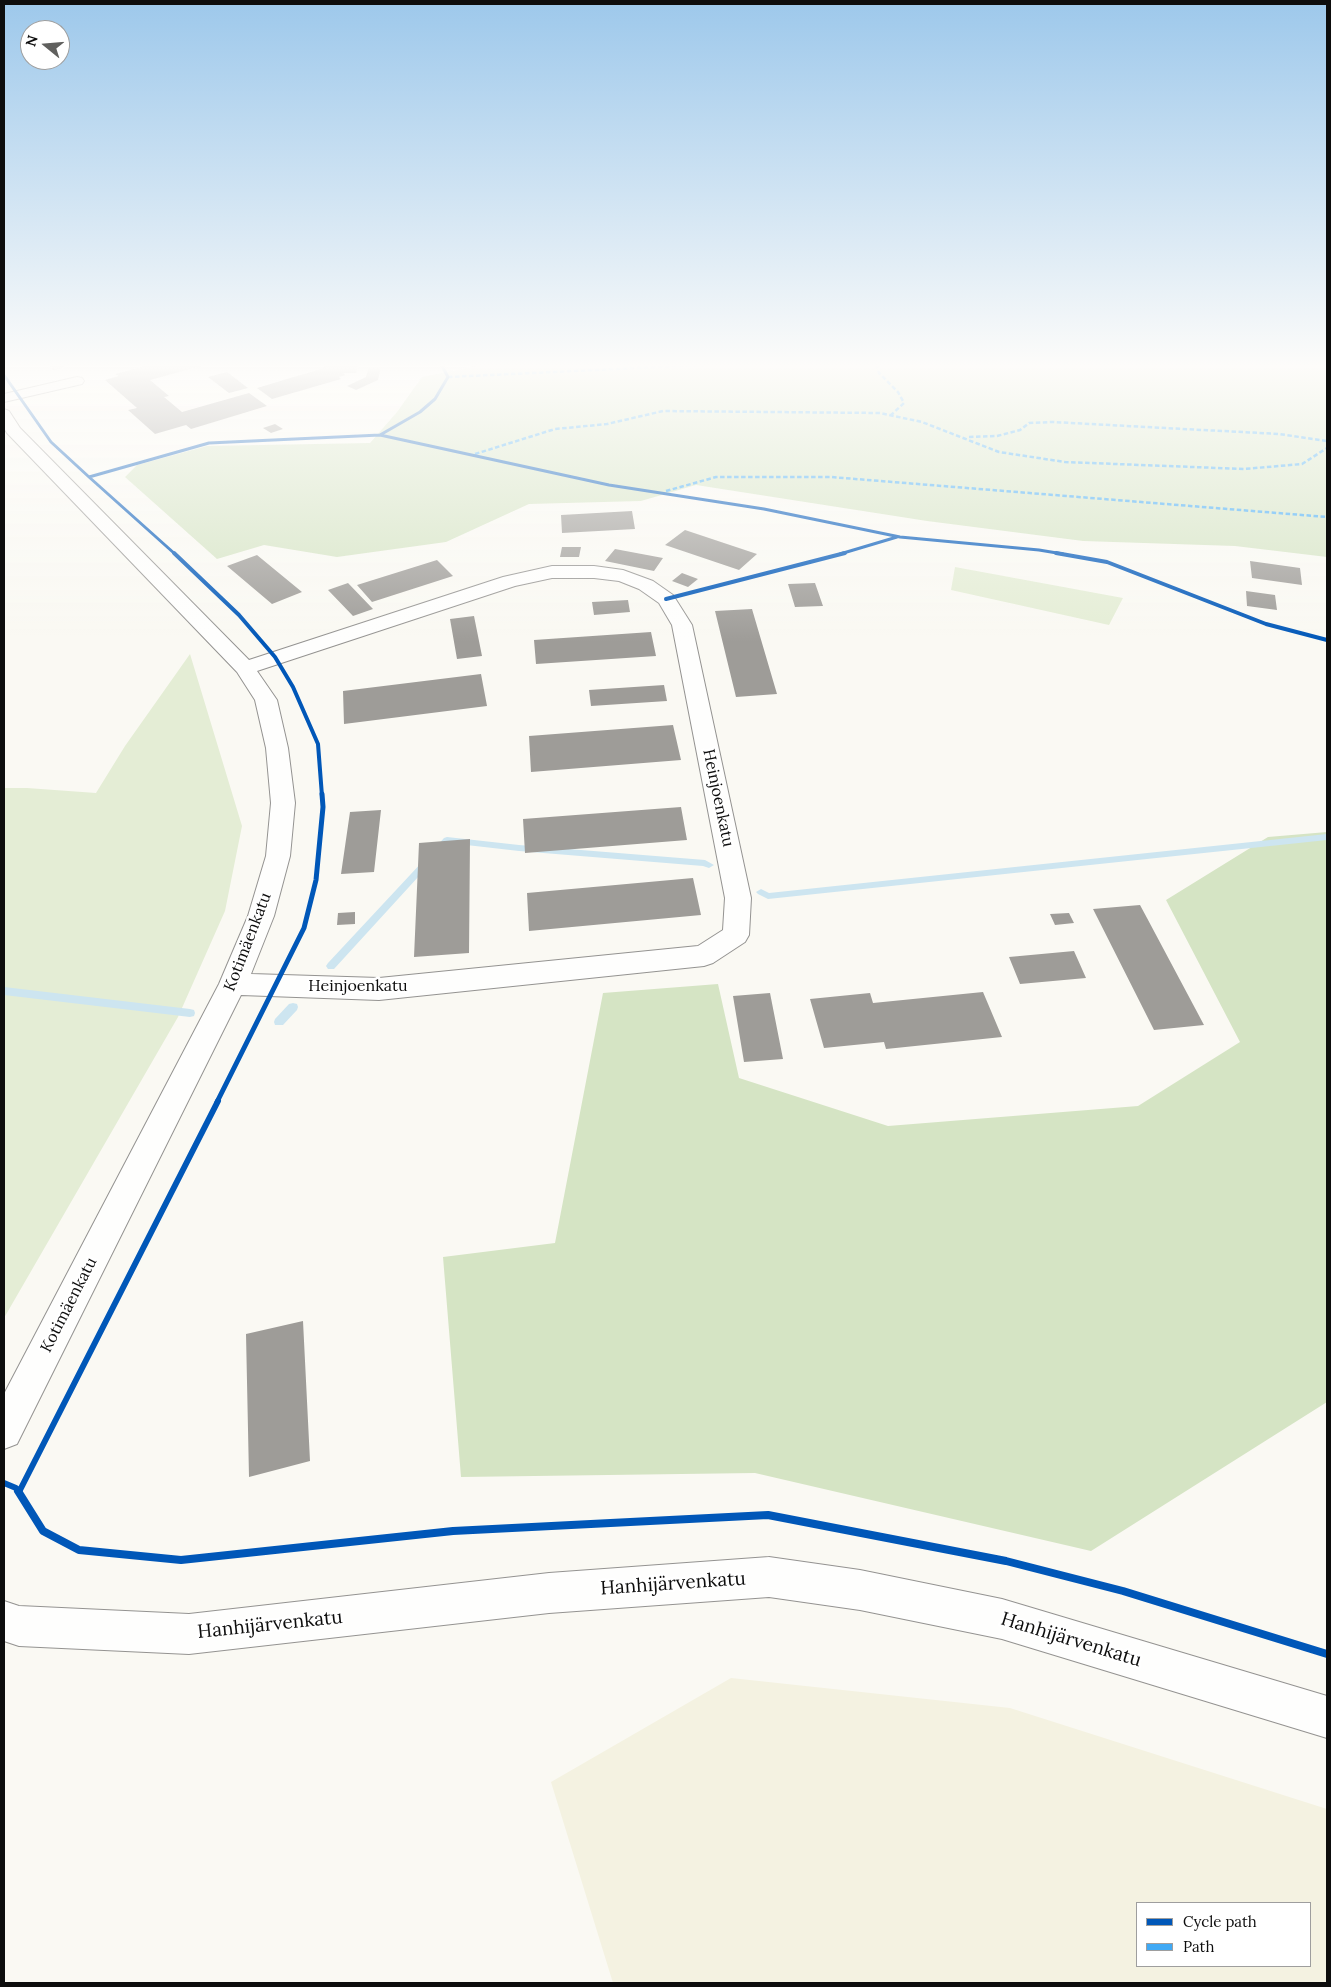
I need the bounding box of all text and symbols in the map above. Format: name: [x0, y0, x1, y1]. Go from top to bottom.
north arrow: [20, 20, 70, 70]
text: N: [21, 33, 42, 49]
street label: Heinjoenkatu: [698, 747, 738, 849]
street label: Kotimäenkatu: [220, 890, 276, 994]
street label: Heinjoenkatu: [308, 976, 408, 996]
street label: Kotimäenkatu: [37, 1254, 101, 1356]
street label: Hanhijärvenkatu: [600, 1568, 746, 1600]
street label: Hanhijärvenkatu: [196, 1606, 344, 1644]
street label: Hanhijärvenkatu: [998, 1608, 1144, 1672]
legend: [1136, 1902, 1311, 1967]
text: Cycle path: [1183, 1912, 1257, 1931]
text: Path: [1183, 1937, 1214, 1956]

